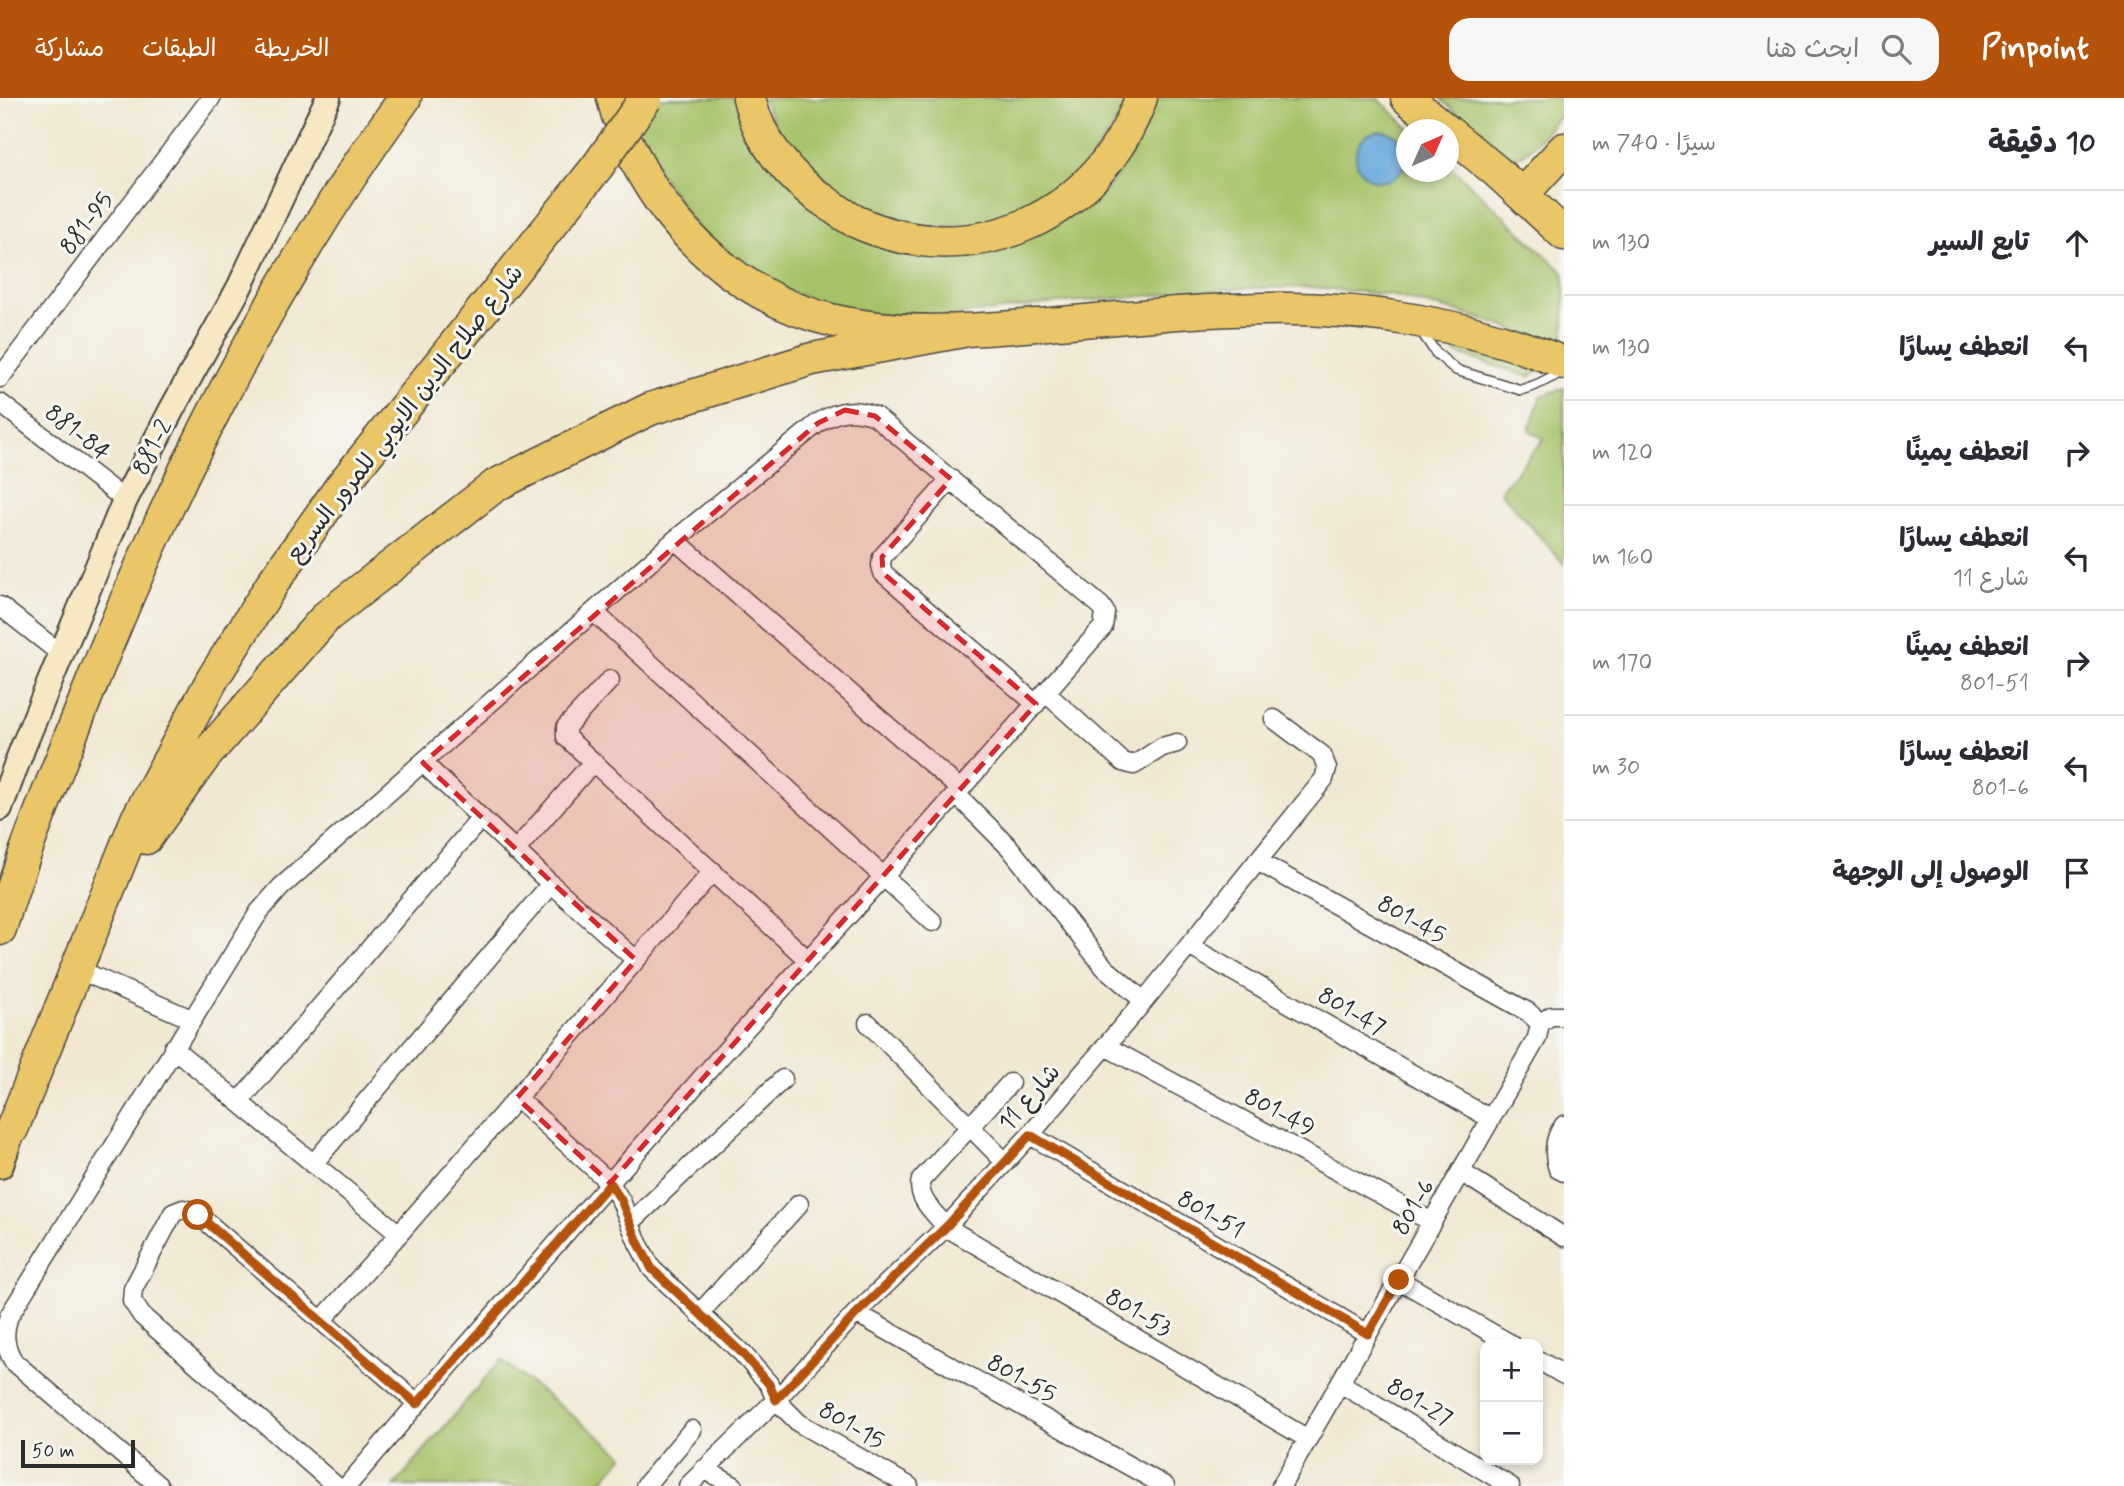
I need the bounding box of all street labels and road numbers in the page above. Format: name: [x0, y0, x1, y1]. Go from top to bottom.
street label: 881-95: [53, 186, 121, 262]
street label: شارع صلاح الدين الايوبي للمرور السريع: [279, 259, 534, 571]
street label: 881-84: [38, 398, 116, 468]
street label: 881-2: [126, 414, 181, 481]
street label: 801-45: [1371, 889, 1451, 952]
street label: 801-47: [1312, 981, 1391, 1044]
street label: شارع 11: [992, 1058, 1068, 1138]
street label: 801-49: [1239, 1082, 1320, 1145]
street label: 801-6: [1386, 1174, 1443, 1241]
street label: 801-51: [1171, 1184, 1249, 1247]
street label: 801-53: [1099, 1282, 1177, 1345]
street label: 801-55: [981, 1348, 1061, 1411]
street label: 801-27: [1381, 1372, 1458, 1435]
street label: 801-15: [813, 1395, 890, 1457]

